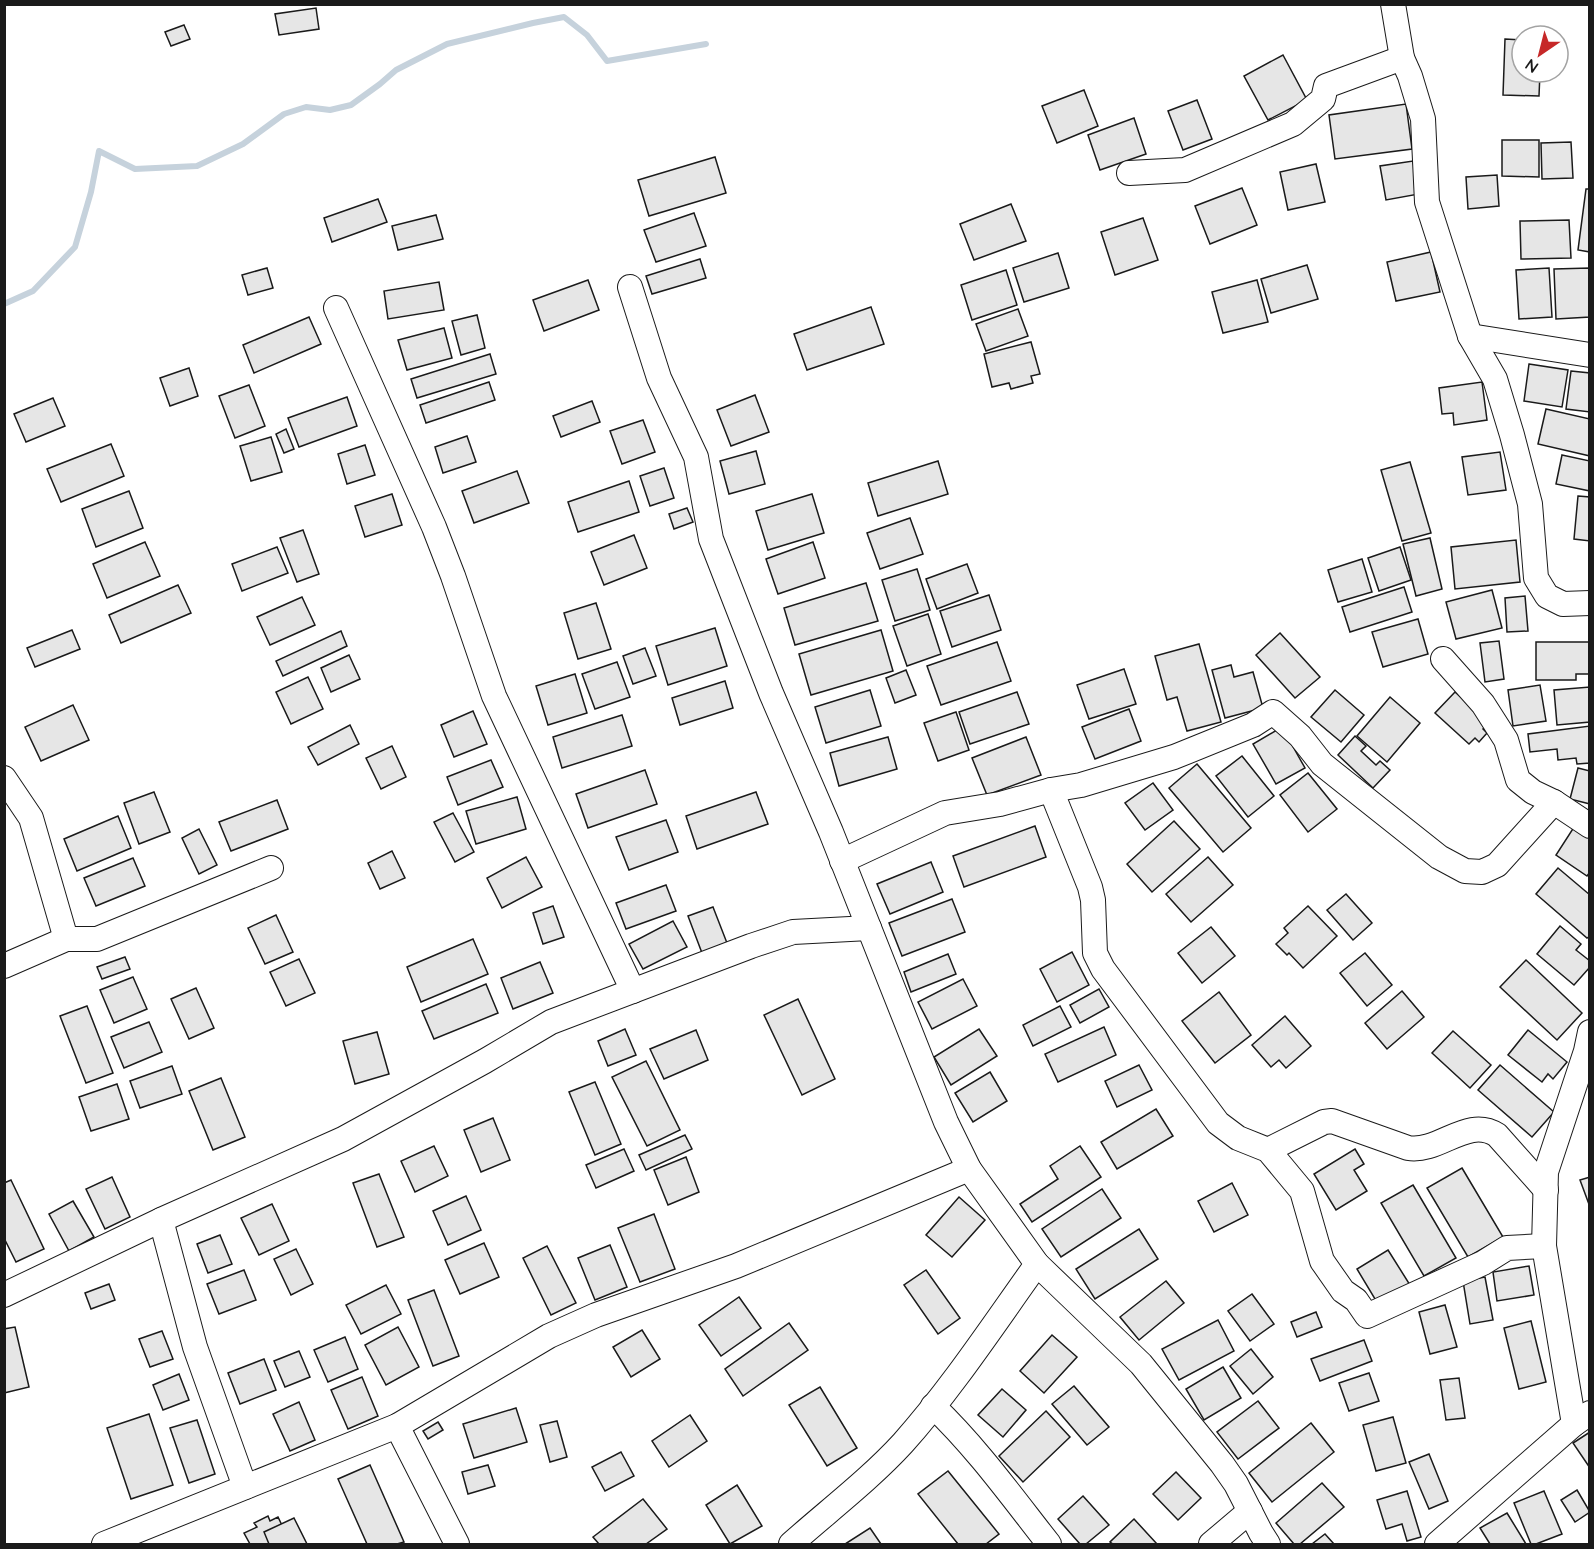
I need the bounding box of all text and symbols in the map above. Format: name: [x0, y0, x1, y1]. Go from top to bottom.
north arrow: [1510, 24, 1570, 84]
text: N: [1521, 55, 1542, 78]

